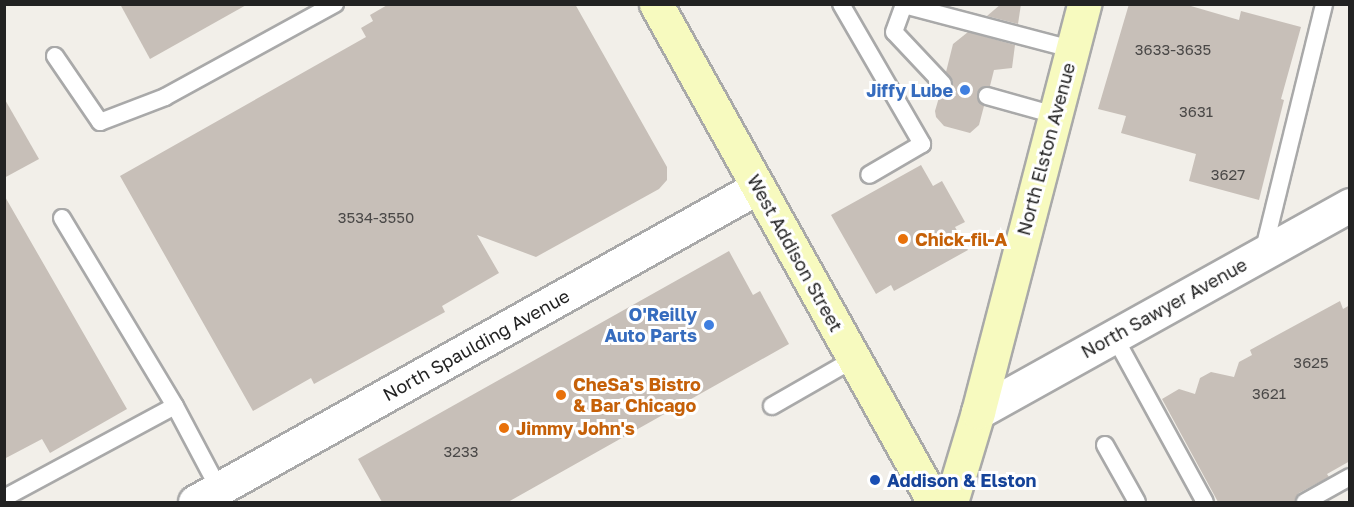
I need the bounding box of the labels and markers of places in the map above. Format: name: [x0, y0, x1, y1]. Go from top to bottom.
place label: Jiffy Lube: [866, 79, 953, 101]
marker: Jiffy Lube: [958, 83, 972, 97]
place label: Chick-fil-A: [915, 228, 1007, 250]
marker: Chick-fil-A: [896, 232, 910, 246]
place label: O'Reilly Auto Parts: [604, 304, 697, 346]
marker: O'Reilly Auto Parts: [702, 318, 716, 332]
place label: CheSa's Bistro & Bar Chicago: [573, 374, 701, 416]
marker: CheSa's Bistro & Bar Chicago: [554, 388, 568, 402]
place label: Jimmy John's: [516, 417, 635, 439]
marker: Jimmy John's: [497, 421, 511, 435]
place label: Addison & Elston: [887, 469, 1036, 491]
marker: Addison & Elston: [868, 473, 882, 487]

